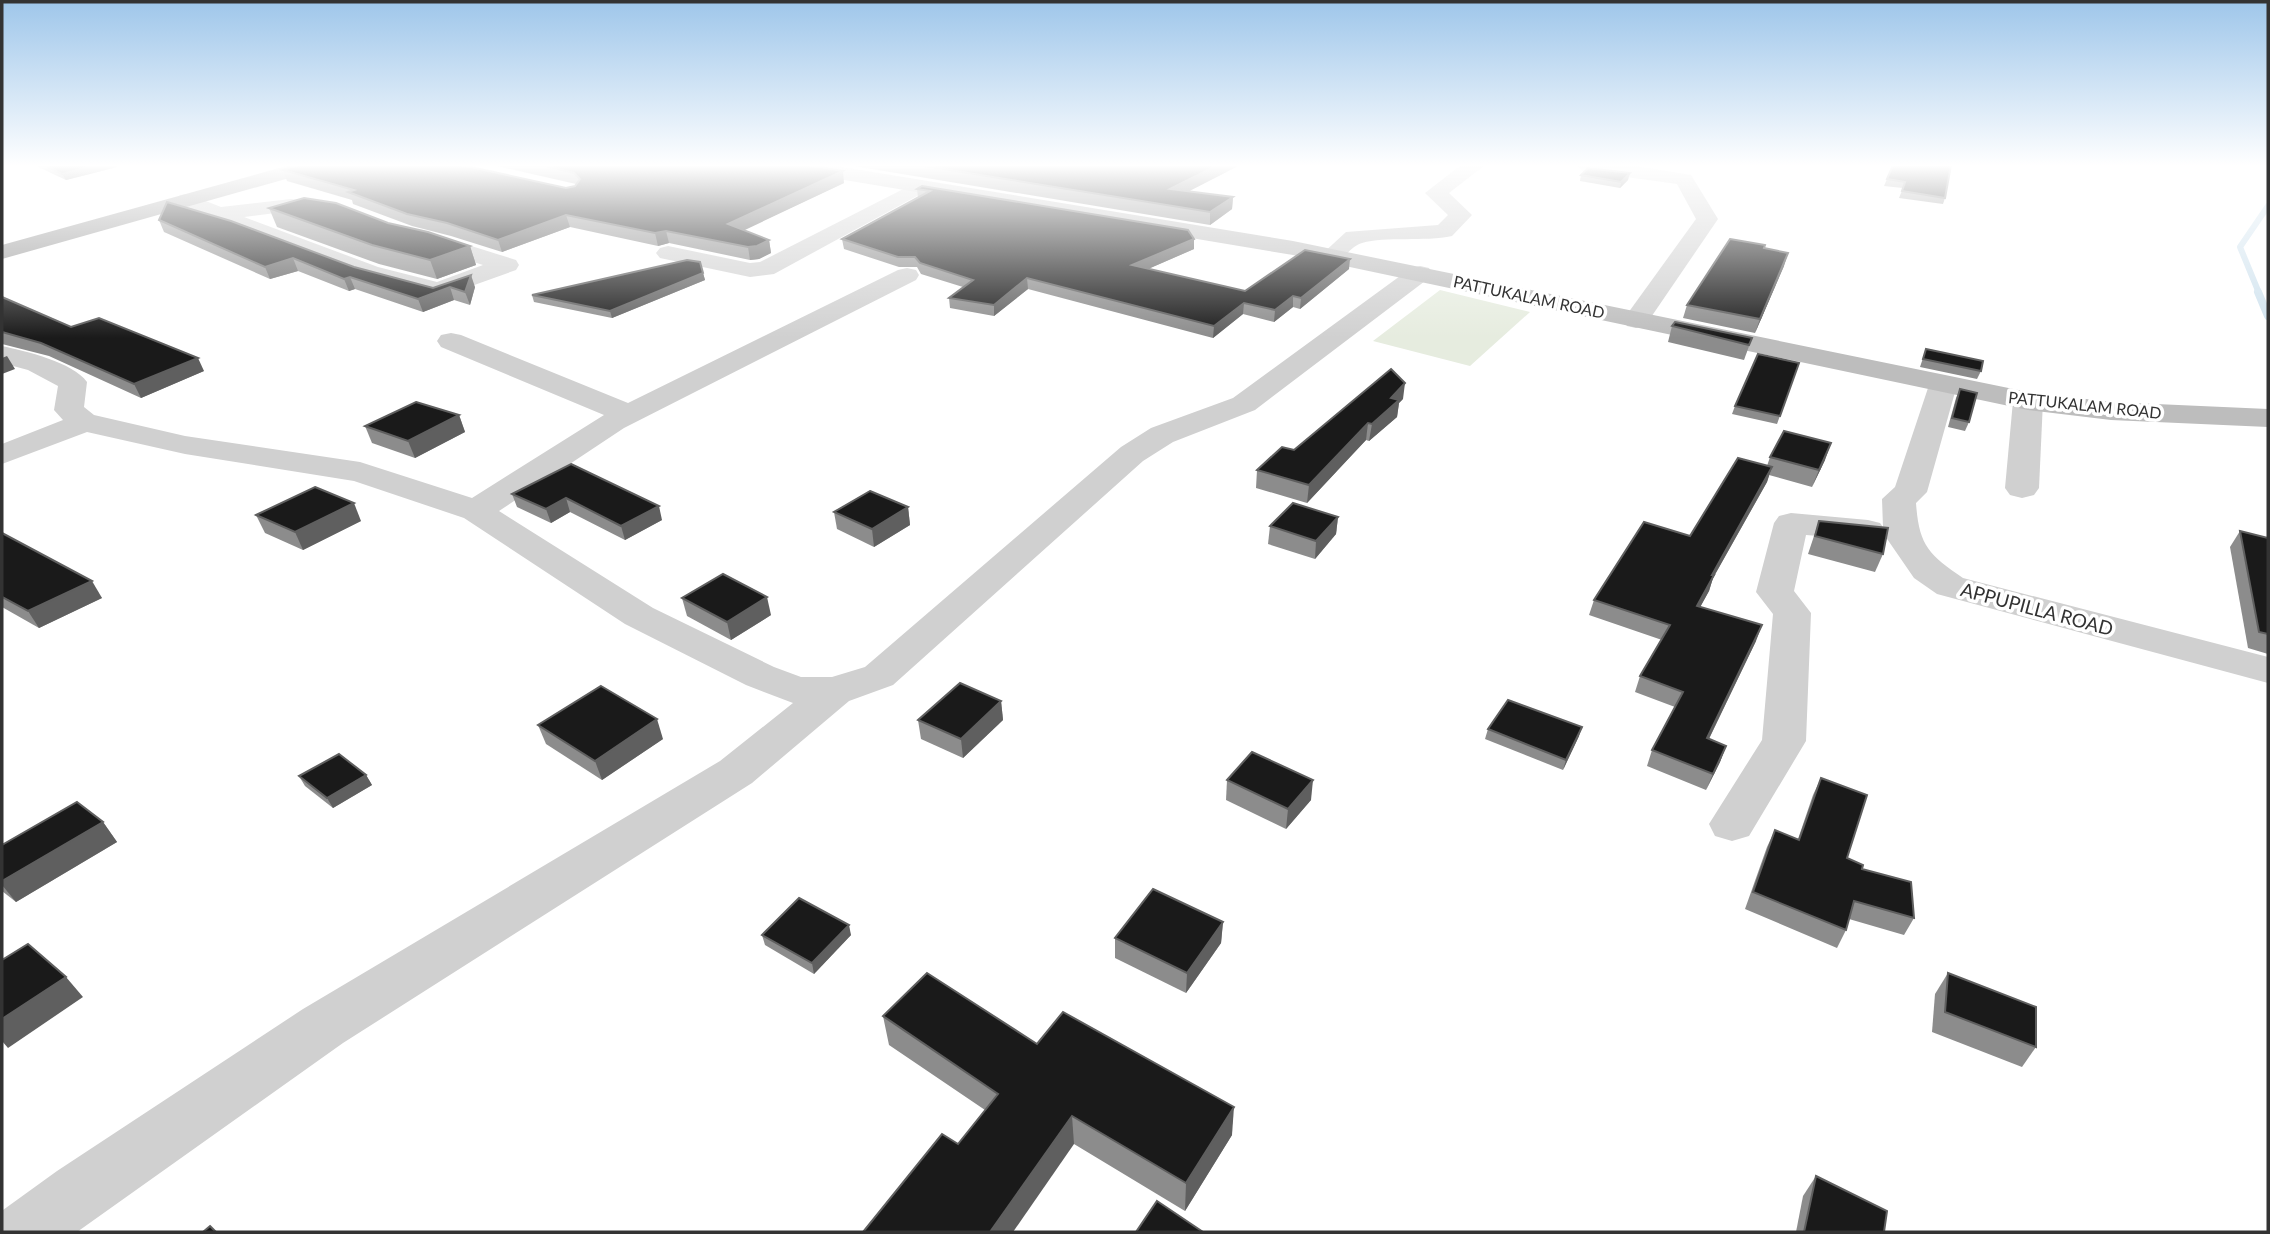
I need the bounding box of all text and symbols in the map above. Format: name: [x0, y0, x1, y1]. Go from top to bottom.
street label: PATTUKALAM ROAD: [1452, 271, 1606, 322]
street label: PATTUKALAM ROAD: [2007, 387, 2163, 422]
street label: APPUPILLA ROAD: [1958, 577, 2116, 640]

